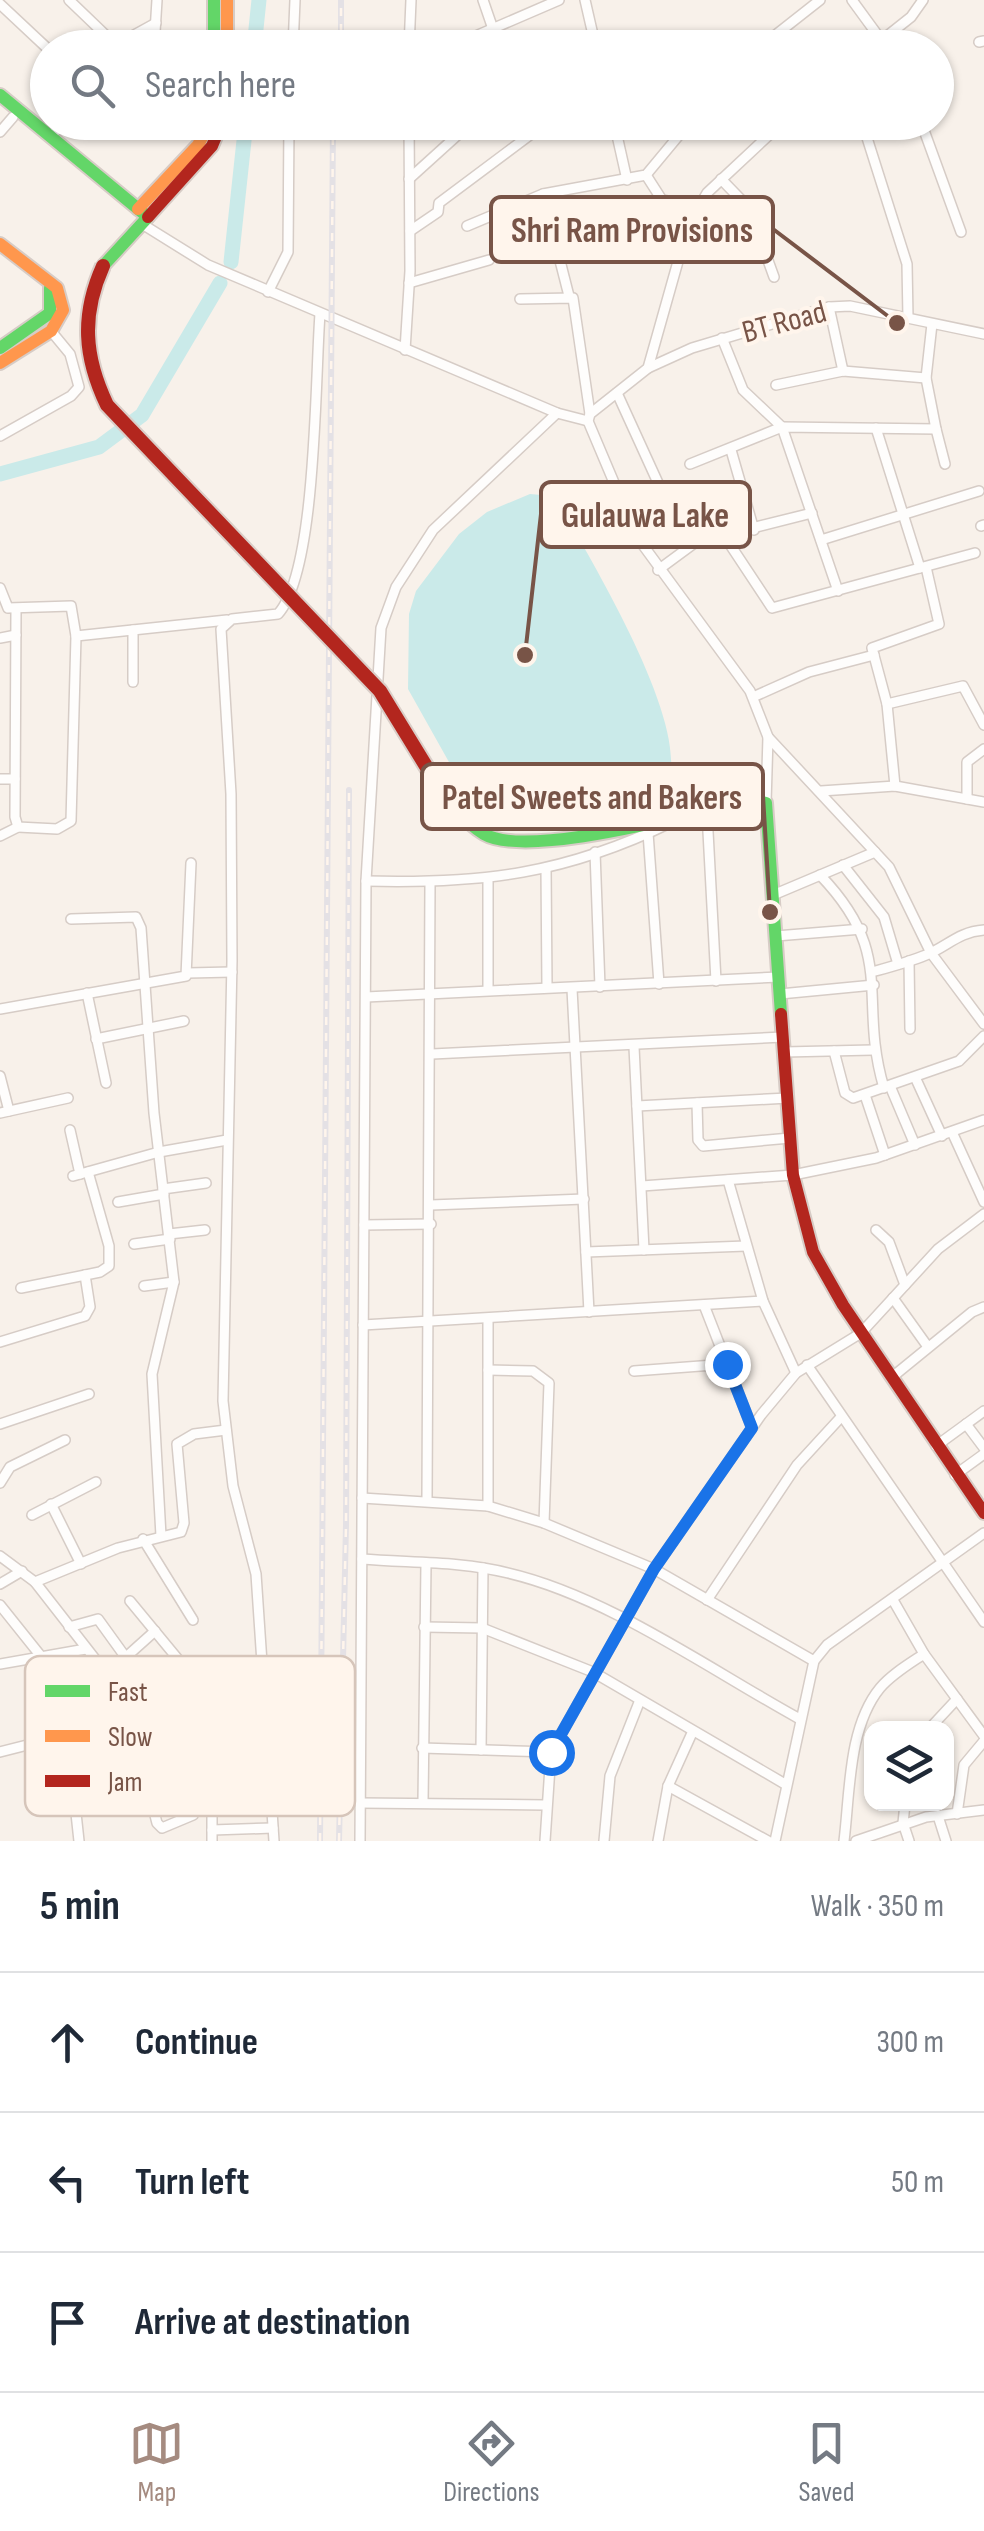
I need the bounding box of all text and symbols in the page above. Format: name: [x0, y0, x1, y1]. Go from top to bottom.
search box: [30, 30, 954, 140]
icon: search: [65, 58, 120, 113]
text: Search here: [145, 63, 296, 108]
callout: Shri Ram Provisions: [491, 197, 773, 262]
text: Shri Ram Provisions: [511, 210, 753, 253]
street label: BT Road: [738, 293, 831, 352]
callout: Gulauwa Lake: [541, 482, 750, 547]
text: Gulauwa Lake: [561, 495, 729, 538]
callout: Patel Sweets and Bakers: [422, 764, 763, 829]
text: Patel Sweets and Bakers: [442, 777, 742, 820]
route end: [705, 1342, 751, 1388]
legend: [25, 1656, 355, 1816]
text: Fast: [108, 1676, 147, 1709]
text: Slow: [108, 1721, 153, 1754]
map controls: [864, 1721, 954, 1811]
button: layers: [864, 1721, 954, 1811]
route start: [529, 1730, 575, 1776]
text: Jam: [107, 1766, 143, 1799]
text: 5 min: [40, 1881, 120, 1932]
text: Walk · 350 m: [811, 1887, 944, 1926]
icon: ahead: [40, 2015, 95, 2070]
text: Continue: [135, 2020, 258, 2065]
text: 300 m: [876, 2023, 944, 2062]
icon: left: [40, 2155, 95, 2210]
text: Turn left: [135, 2160, 249, 2205]
text: 50 m: [891, 2163, 944, 2202]
icon: arrive: [40, 2295, 95, 2350]
text: Arrive at destination: [135, 2300, 410, 2345]
tab: Map: [129, 2416, 184, 2509]
tab: Directions: [443, 2416, 540, 2509]
tab: Saved: [798, 2416, 855, 2509]

